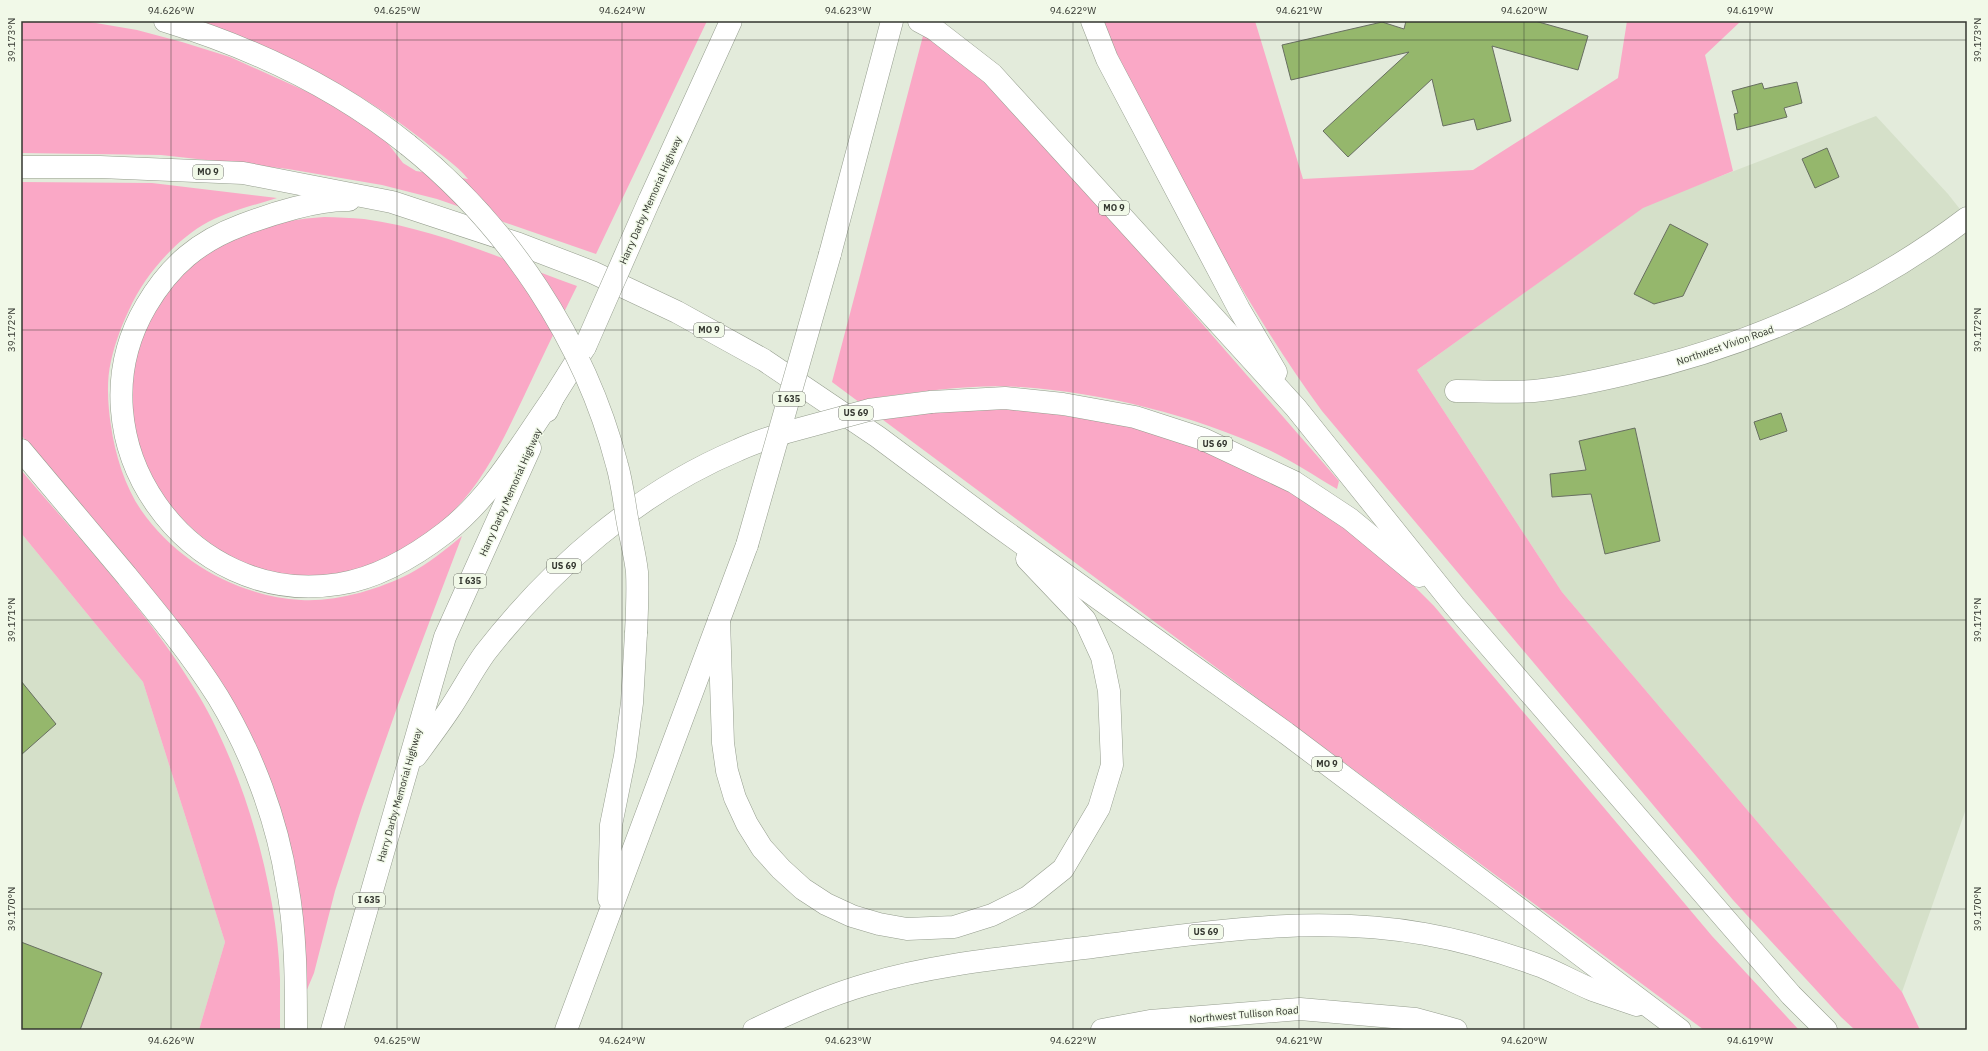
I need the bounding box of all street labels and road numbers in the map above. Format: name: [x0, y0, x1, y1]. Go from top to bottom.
street label: Harry Darby Memorial Highway: [616, 134, 685, 266]
road number: MO 9: [193, 165, 223, 179]
road number: MO 9: [1099, 201, 1129, 215]
road number: MO 9: [694, 323, 724, 337]
street label: Northwest Vivion Road: [1675, 323, 1775, 368]
road number: I 635: [773, 392, 805, 406]
road number: US 69: [839, 406, 873, 420]
street label: Harry Darby Memorial Highway: [476, 426, 545, 558]
road number: US 69: [1198, 437, 1232, 451]
road number: US 69: [547, 559, 581, 573]
road number: I 635: [454, 574, 486, 588]
street label: Harry Darby Memorial Highway: [374, 727, 425, 864]
road number: MO 9: [1312, 757, 1342, 771]
road number: I 635: [353, 893, 385, 907]
road number: US 69: [1189, 925, 1223, 939]
street label: Northwest Tullison Road: [1189, 1003, 1299, 1026]

